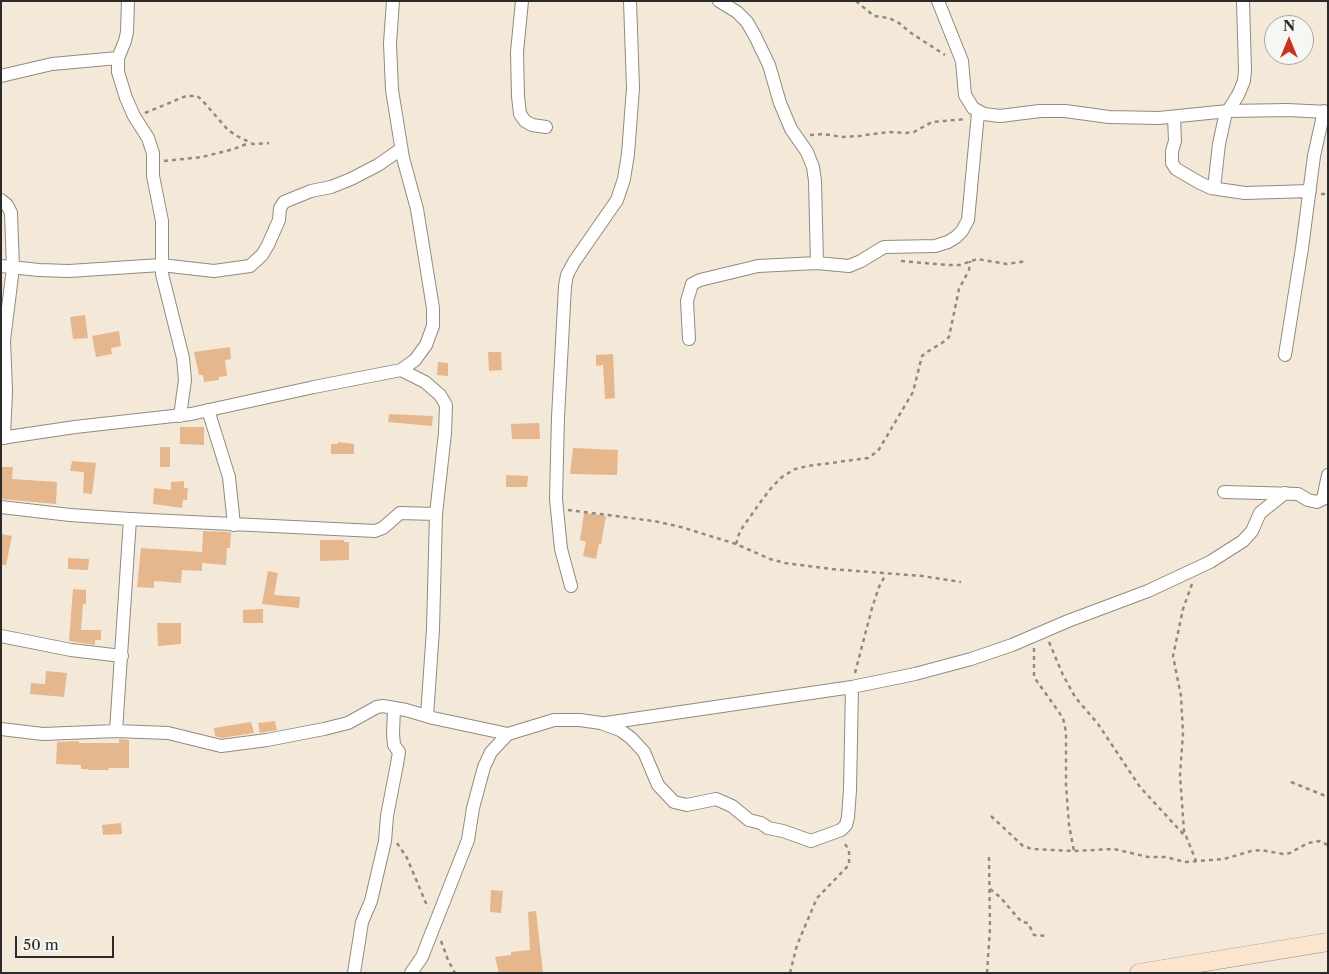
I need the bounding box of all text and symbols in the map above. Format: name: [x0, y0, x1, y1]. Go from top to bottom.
north arrow: [1264, 15, 1314, 65]
text: N: [1283, 17, 1295, 35]
scale bar: [18, 926, 116, 958]
text: 50 m: [23, 935, 59, 954]

